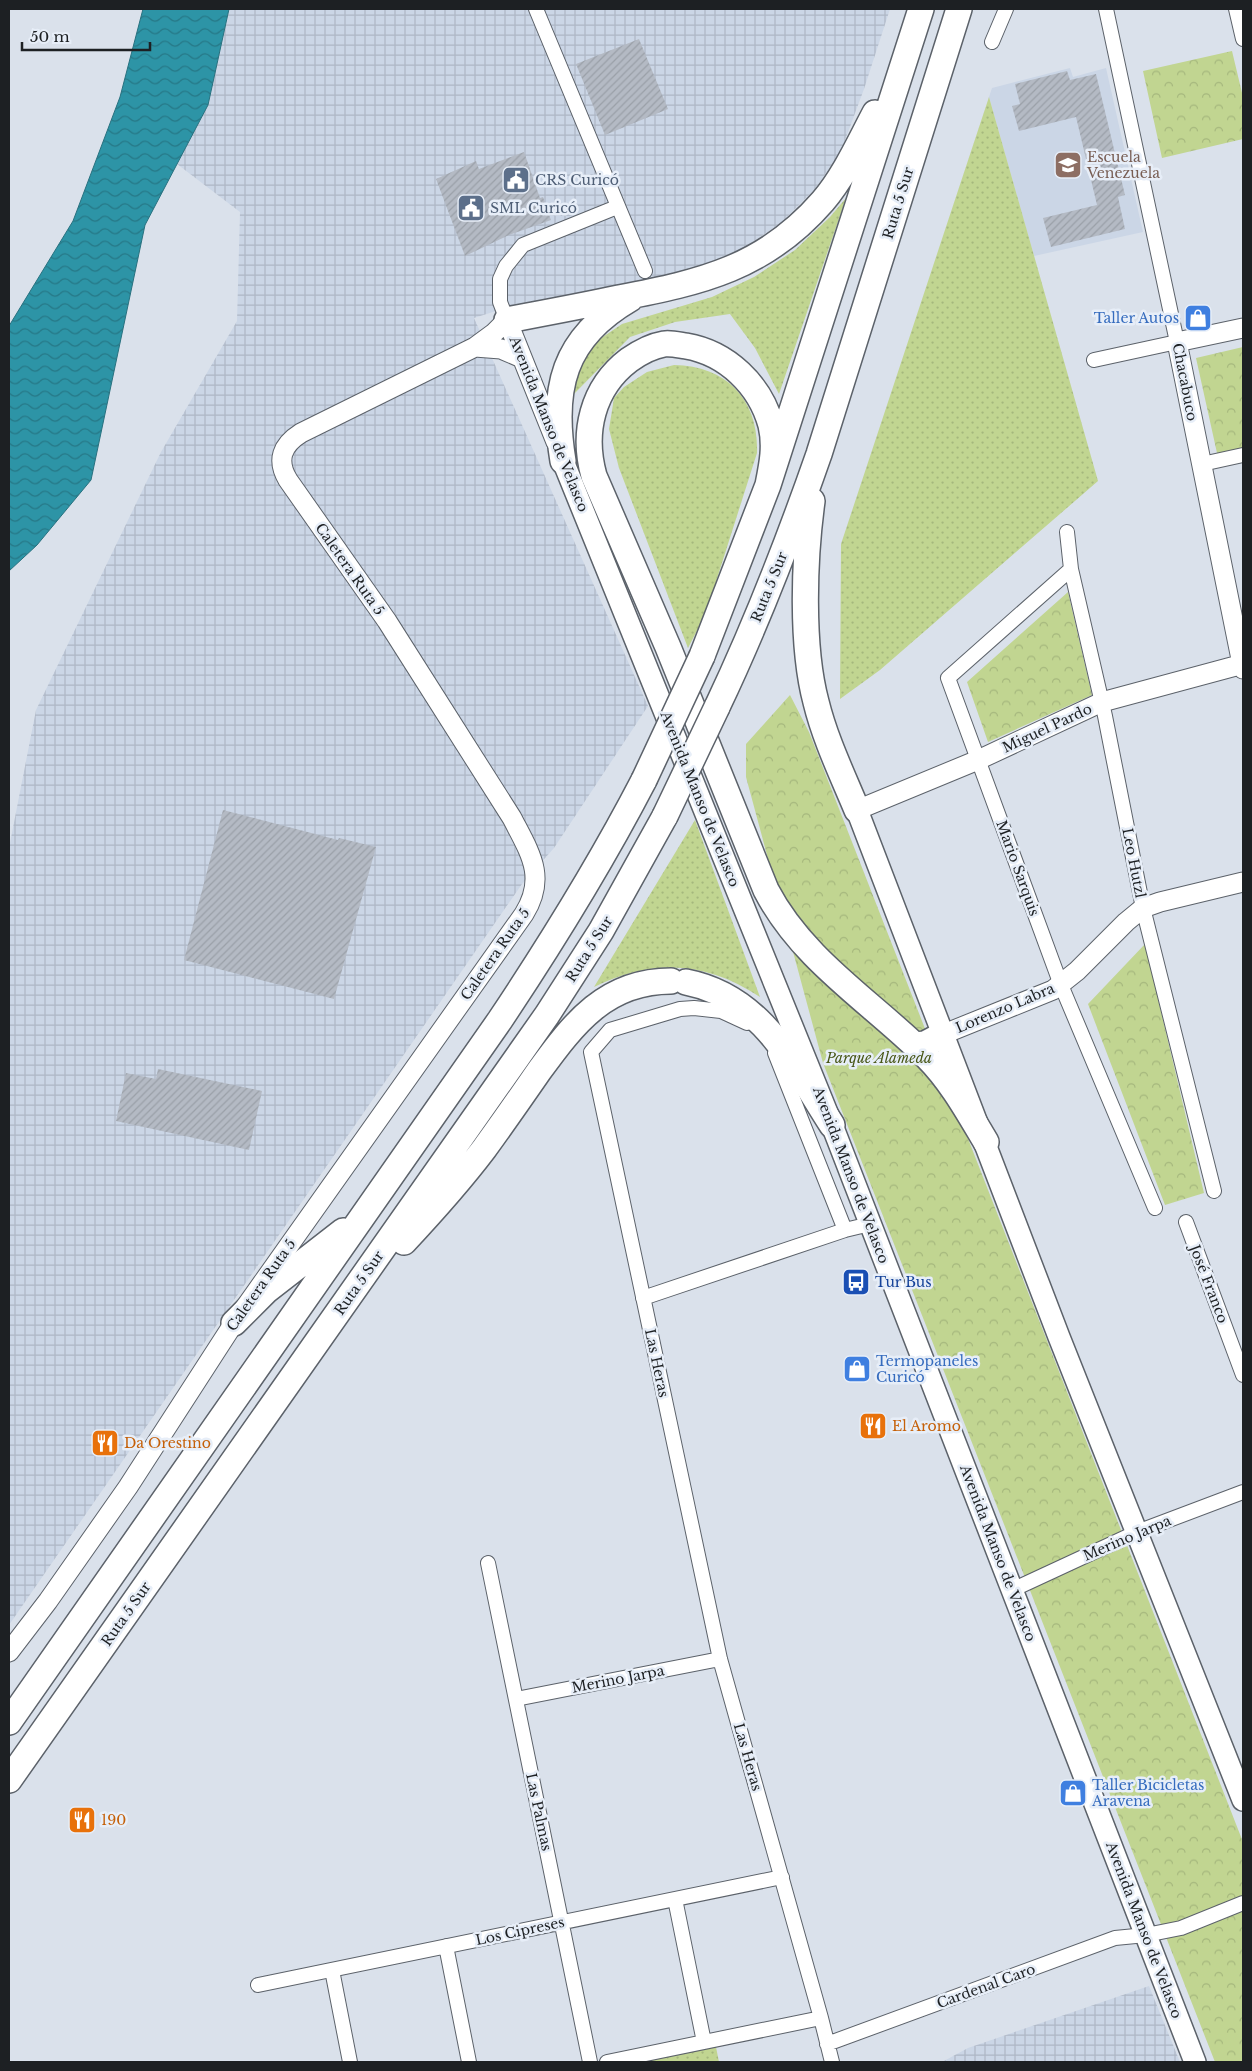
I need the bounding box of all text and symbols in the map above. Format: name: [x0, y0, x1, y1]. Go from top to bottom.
scale bar: [22, 20, 150, 52]
text: 50 m: [30, 27, 70, 46]
place label: Escuela Venezuela: [1086, 148, 1160, 182]
school or university icon: Escuela Venezuela: [1053, 150, 1083, 180]
street label: Ruta 5 Sur: [879, 164, 918, 241]
public building icon: CRS Curicó: [501, 165, 531, 195]
place label: CRS Curicó: [535, 171, 619, 189]
public building icon: SML Curicó: [456, 193, 486, 223]
place label: SML Curicó: [490, 199, 577, 217]
shop icon: Taller Autos: [1183, 303, 1213, 333]
place label: Taller Autos: [1094, 309, 1179, 327]
street label: Avenida Manso de Velasco: [505, 333, 593, 515]
street label: Chacabuco: [1169, 341, 1201, 423]
street label: Caletera Ruta 5: [312, 519, 388, 619]
street label: Ruta 5 Sur: [747, 549, 791, 625]
street label: Miguel Pardo: [999, 699, 1095, 757]
street label: Avenida Manso de Velasco: [656, 708, 744, 890]
street label: Mario Sarquis: [992, 818, 1044, 918]
street label: Leo Hutzl: [1118, 826, 1150, 900]
street label: Caletera Ruta 5: [457, 904, 533, 1004]
street label: Ruta 5 Sur: [562, 912, 617, 985]
street label: Lorenzo Labra: [953, 979, 1058, 1037]
park label: Parque Alameda: [825, 1049, 932, 1067]
street label: Avenida Manso de Velasco: [809, 1083, 893, 1266]
street label: Caletera Ruta 5: [223, 1235, 299, 1335]
street label: José Franco: [1185, 1240, 1232, 1326]
street label: Ruta 5 Sur: [330, 1247, 388, 1319]
bus stop icon: Tur Bus: [841, 1267, 871, 1297]
place label: Tur Bus: [875, 1273, 932, 1291]
street label: Las Heras: [641, 1327, 673, 1399]
place label: Termopaneles Curicó: [876, 1352, 978, 1386]
shop icon: Termopaneles Curicó: [842, 1354, 872, 1384]
restaurant icon: El Aromo: [858, 1411, 888, 1441]
place label: El Aromo: [892, 1417, 961, 1435]
restaurant icon: Da Orestino: [90, 1428, 120, 1458]
place label: Da Orestino: [124, 1434, 211, 1452]
street label: Avenida Manso de Velasco: [956, 1461, 1040, 1644]
street label: Merino Jarpa: [1080, 1511, 1174, 1565]
street label: Ruta 5 Sur: [97, 1578, 155, 1650]
street label: Merino Jarpa: [570, 1661, 666, 1697]
street label: Las Heras: [730, 1721, 766, 1793]
street label: Las Palmas: [522, 1771, 556, 1853]
place label: Taller Bicicletas Aravena: [1091, 1776, 1204, 1810]
shop icon: Taller Bicicletas Aravena: [1058, 1778, 1088, 1808]
restaurant icon: 190: [67, 1805, 97, 1835]
place label: 190: [101, 1811, 126, 1829]
street label: Avenida Manso de Velasco: [1102, 1838, 1186, 2021]
street label: Los Cipreses: [474, 1913, 566, 1949]
street label: Cardenal Caro: [934, 1960, 1038, 2012]

